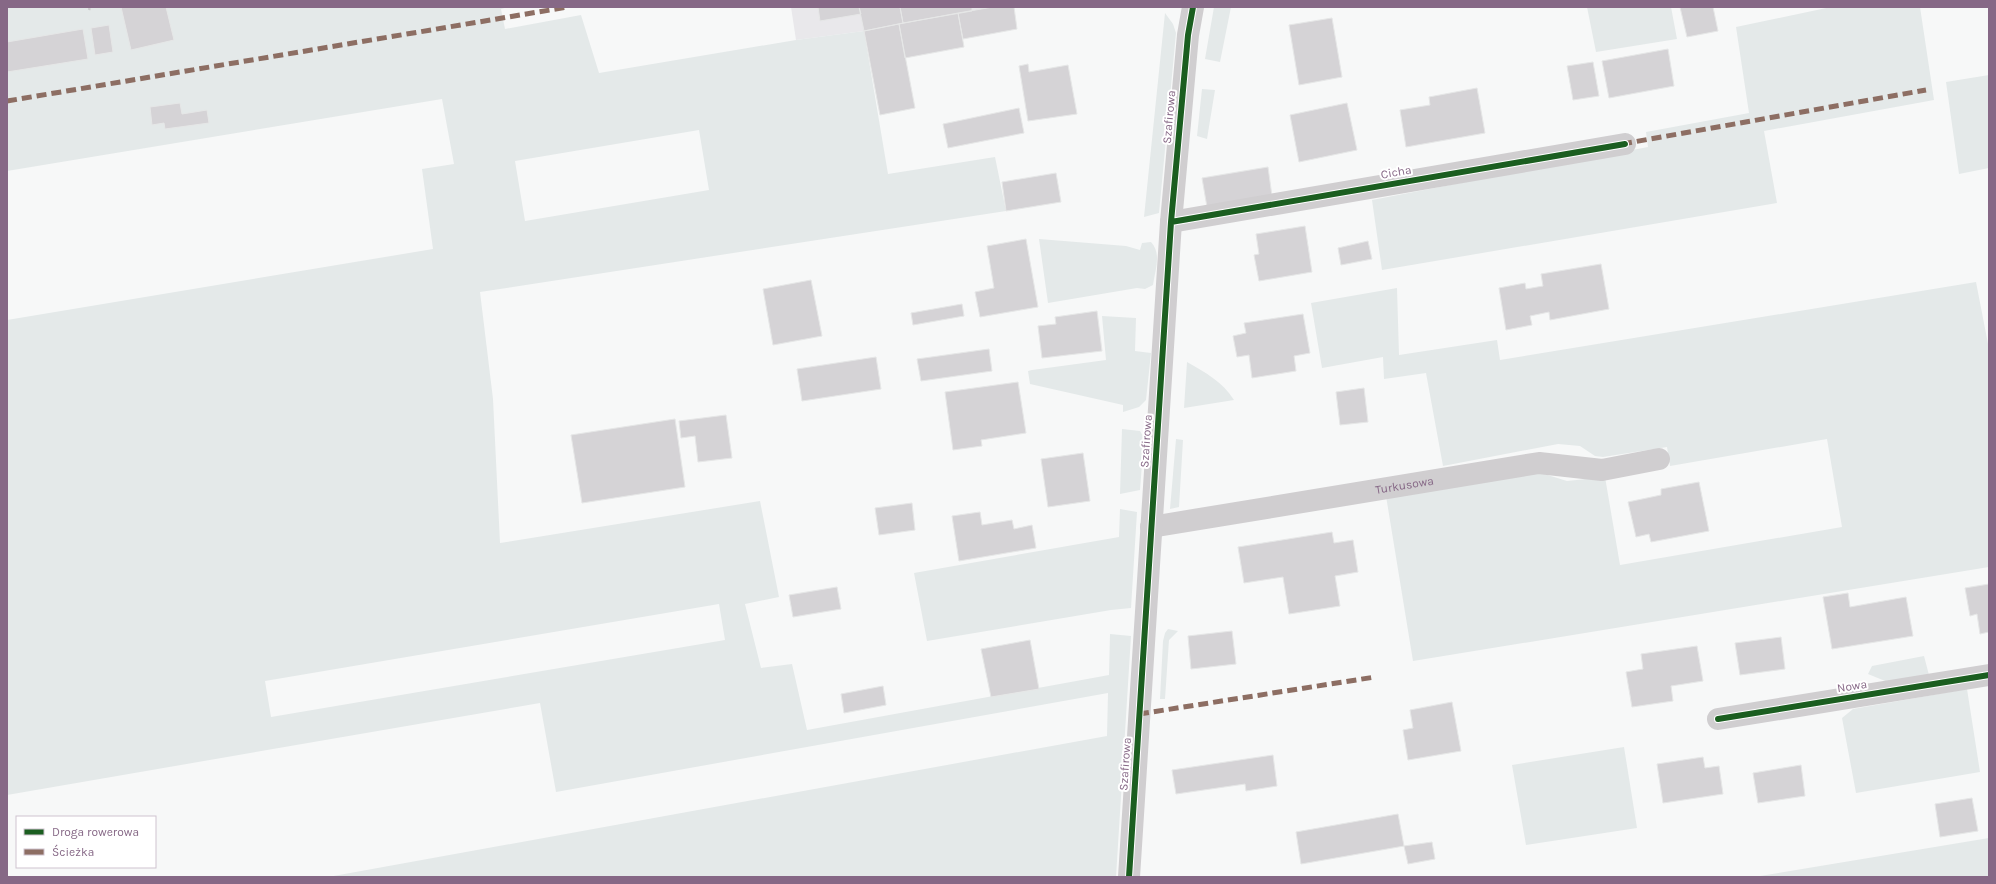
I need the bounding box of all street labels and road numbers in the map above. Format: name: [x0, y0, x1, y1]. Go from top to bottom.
street label: Szafirowa: [1160, 90, 1178, 144]
street label: Cicha: [1380, 162, 1412, 182]
street label: Szafirowa: [1137, 414, 1155, 468]
street label: Turkusowa: [1374, 473, 1435, 497]
street label: Nowa: [1836, 677, 1868, 695]
street label: Szafirowa: [1116, 737, 1134, 791]

